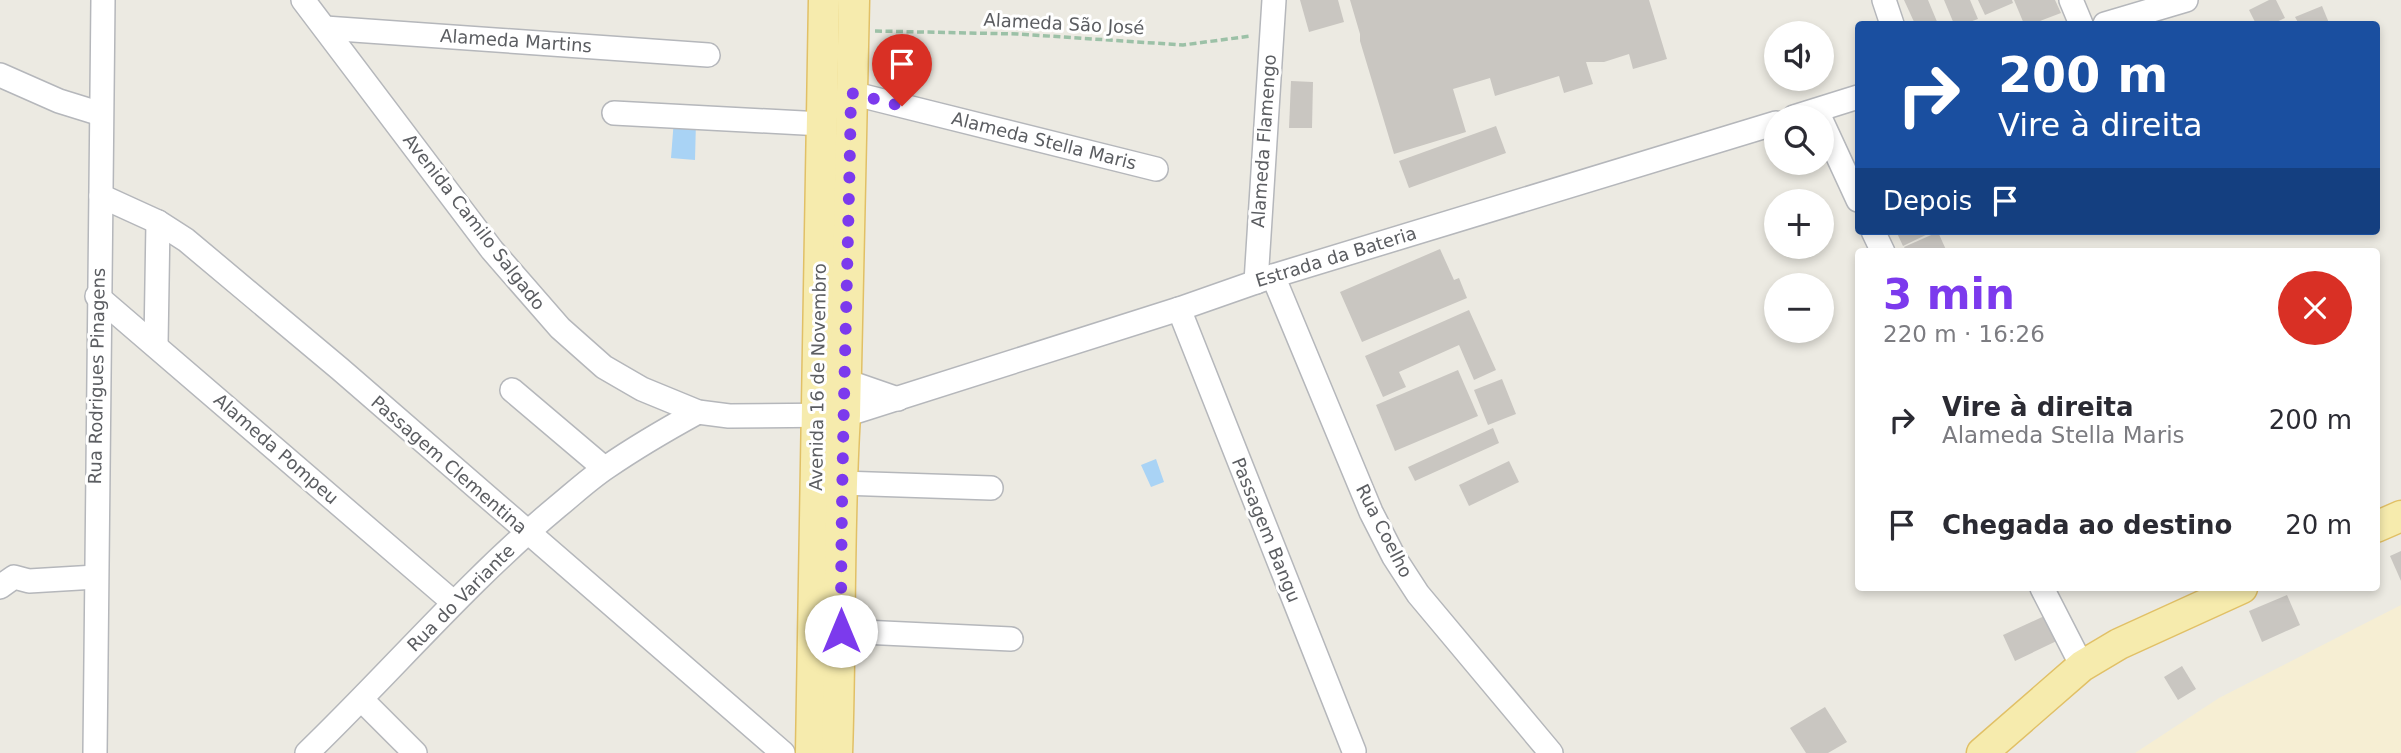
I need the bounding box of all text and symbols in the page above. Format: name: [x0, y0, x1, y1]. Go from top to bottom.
street label: Alameda São José: [983, 9, 1145, 38]
map controls: [1764, 21, 1834, 343]
button: sound: [1764, 21, 1834, 91]
street label: Alameda Martins: [440, 25, 593, 56]
pin: [872, 34, 932, 106]
icon: arrive: [883, 45, 921, 83]
text: 200 m: [1998, 47, 2168, 104]
icon: right: [1883, 49, 1974, 140]
street label: Alameda Flamengo: [1247, 53, 1280, 228]
button: search: [1764, 105, 1834, 175]
text: Vire à direita: [1998, 106, 2203, 144]
street label: Alameda Stella Maris: [950, 107, 1139, 174]
street label: Avenida Camilo Salgado: [399, 129, 550, 314]
icon: arrive: [1986, 182, 2024, 220]
text: Depois: [1883, 186, 1972, 216]
button: +: [1764, 189, 1834, 259]
street label: Estrada da Bateria: [1253, 222, 1419, 291]
street label: Avenida 16 de Novembro: [805, 263, 830, 491]
street label: Rua Rodrigues Pinagens: [84, 268, 109, 484]
text: 3 min: [1883, 270, 2015, 319]
button: close: [2278, 271, 2352, 345]
button: −: [1764, 273, 1834, 343]
text: 220 m · 16:26: [1883, 321, 2045, 347]
street label: Alameda Pompeu: [210, 389, 343, 508]
street label: Passagem Clementina: [367, 391, 532, 538]
text: Vire à direita: [1942, 392, 2134, 422]
icon: right: [1883, 401, 1921, 439]
text: 200 m: [2269, 405, 2352, 435]
text: Alameda Stella Maris: [1942, 422, 2185, 448]
street label: Passagem Bangu: [1228, 454, 1305, 605]
street label: Rua Coelho: [1352, 481, 1417, 581]
icon: arrive: [1883, 506, 1921, 544]
text: Chegada ao destino: [1942, 510, 2232, 540]
text: 20 m: [2285, 510, 2352, 540]
street label: Rua do Variante: [403, 540, 519, 656]
position arrow: [804, 594, 878, 668]

